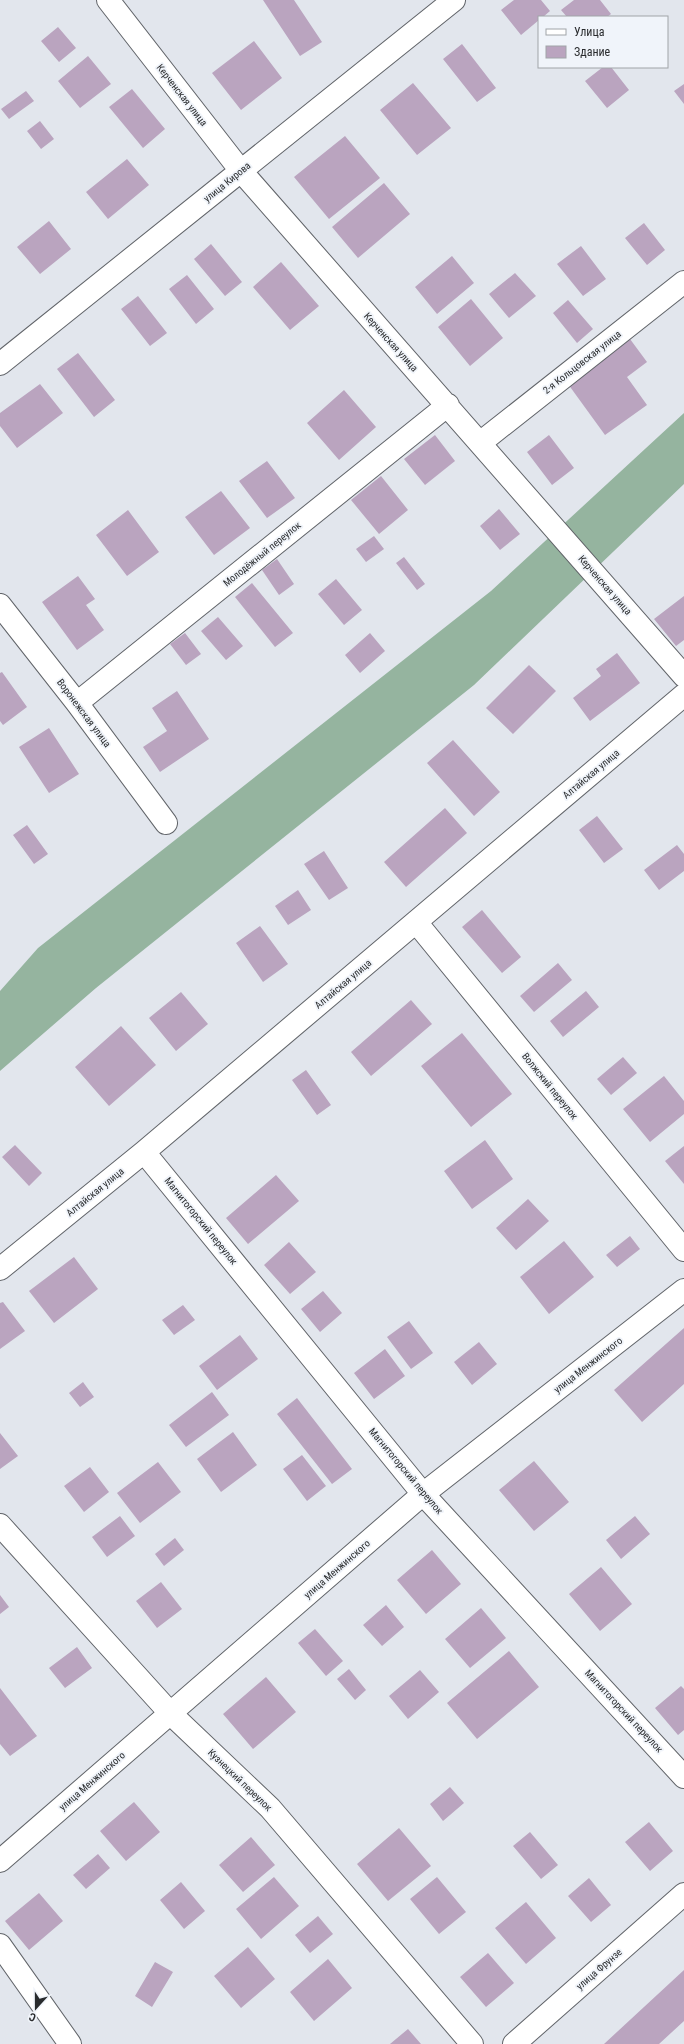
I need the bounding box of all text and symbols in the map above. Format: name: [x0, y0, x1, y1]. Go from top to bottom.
legend: [538, 16, 668, 68]
text: Улица: [574, 25, 605, 39]
text: Здание: [574, 45, 611, 59]
street label: Керченская улица: [155, 62, 210, 128]
street label: улица Кирова: [201, 160, 253, 204]
street label: Керченская улица: [362, 310, 420, 374]
street label: 2-я Кольцовская улица: [541, 328, 623, 396]
street label: Молодёжный переулок: [221, 519, 303, 589]
street label: Керченская улица: [576, 553, 634, 617]
street label: Воронежская улица: [55, 677, 113, 749]
street label: Алтайская улица: [560, 747, 622, 801]
street label: Алтайская улица: [312, 957, 374, 1011]
street label: Волжский переулок: [520, 1051, 580, 1122]
street label: Алтайская улица: [64, 1165, 126, 1218]
street label: Магнитогорский переулок: [162, 1175, 240, 1267]
street label: улица Менжинского: [552, 1335, 624, 1395]
street label: Магнитогорский переулок: [367, 1426, 445, 1516]
street label: улица Менжинского: [302, 1537, 372, 1601]
street label: Магнитогорский переулок: [583, 1667, 665, 1755]
street label: Кузнецкий переулок: [206, 1747, 274, 1813]
street label: улица Менжинского: [57, 1749, 127, 1813]
street label: улица Фрунзе: [573, 1945, 624, 1992]
north arrow: [16, 1988, 56, 2028]
text: С: [27, 2010, 38, 2024]

